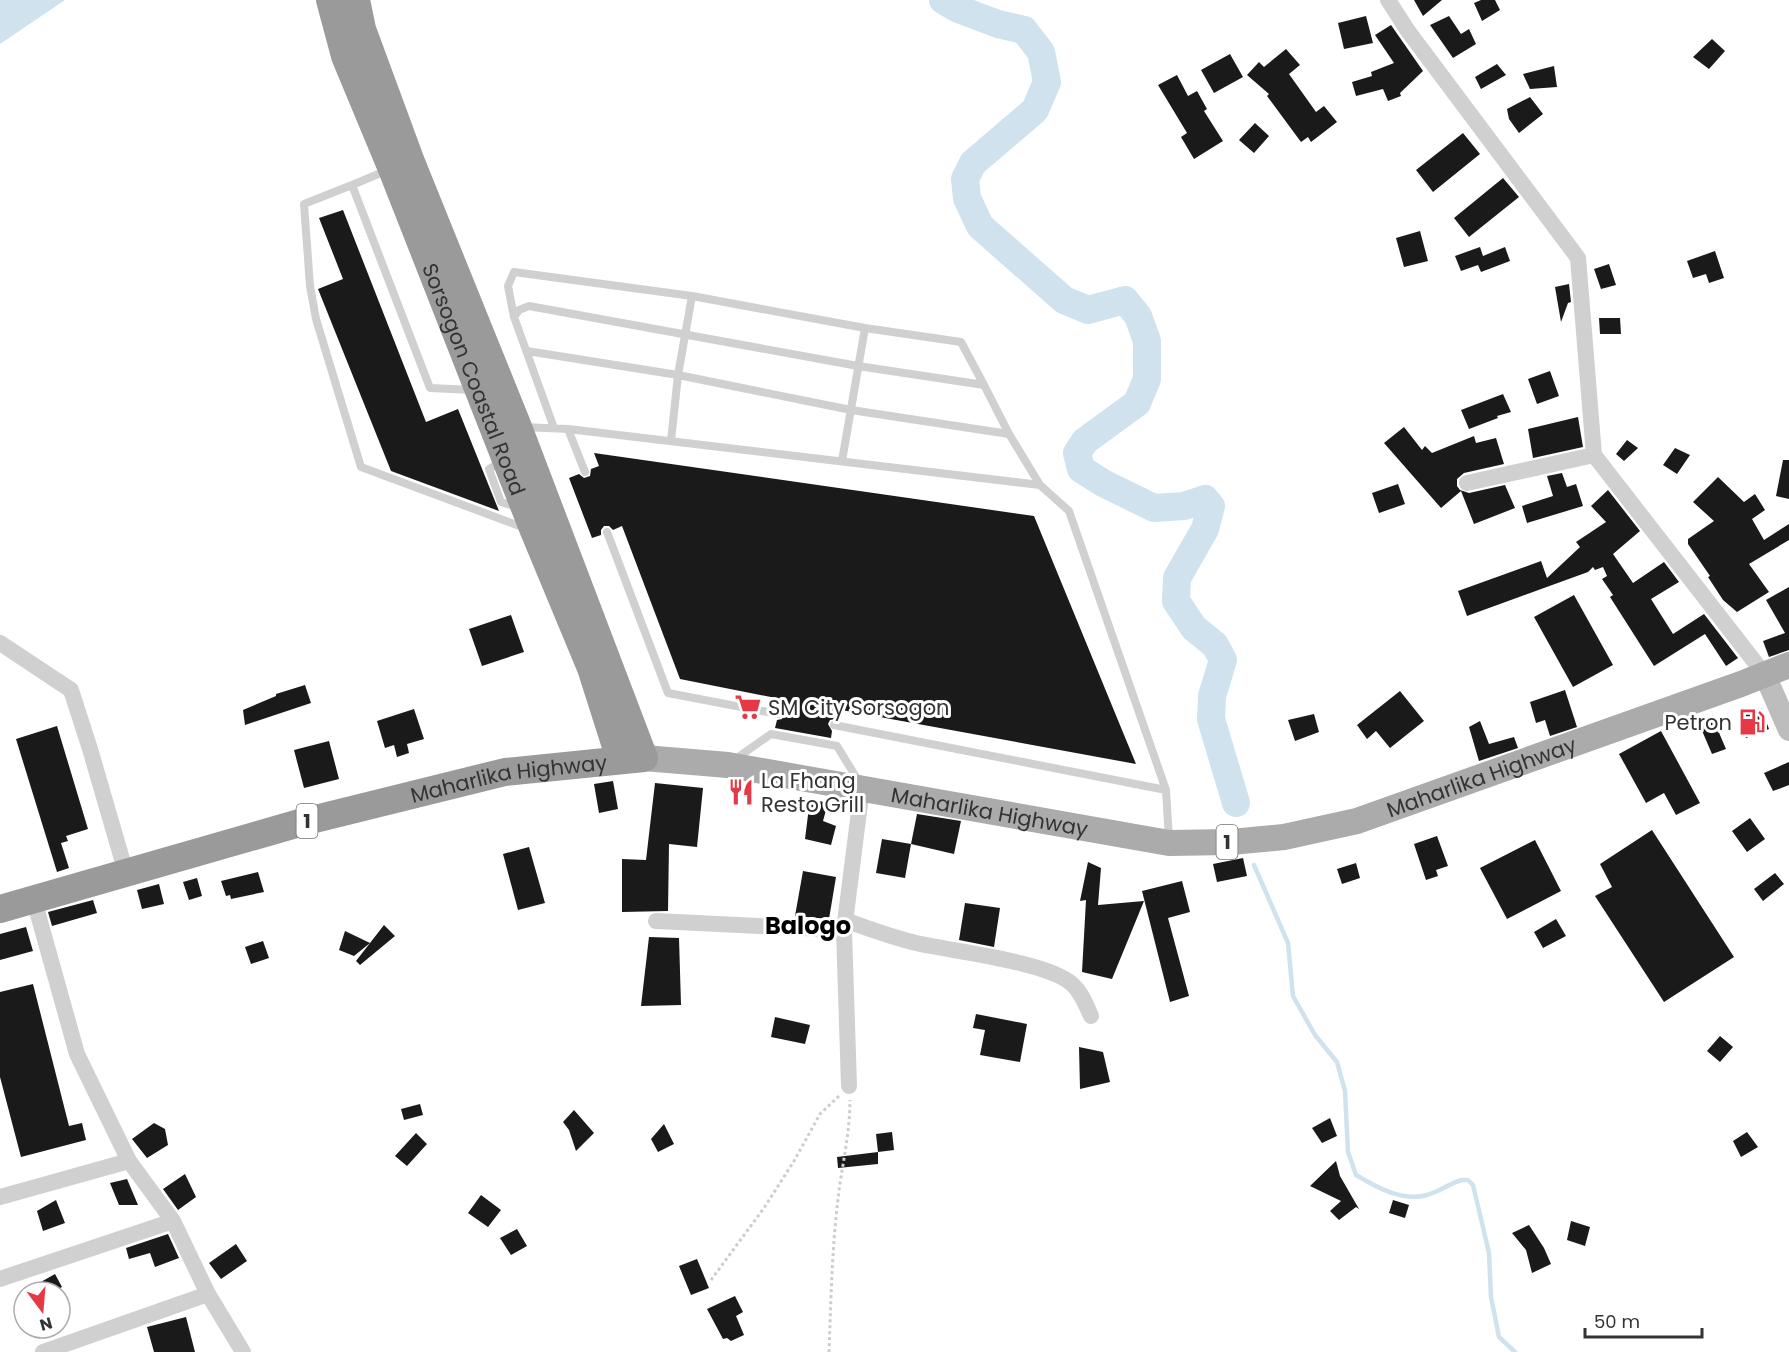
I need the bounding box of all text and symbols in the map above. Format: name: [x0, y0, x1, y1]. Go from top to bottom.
street label: Sorsogon Coastal Road: [416, 259, 533, 499]
supermarket icon: SM City Sorsogon: [733, 692, 763, 722]
place label: SM City Sorsogon: [768, 693, 950, 722]
fuel station icon: Petron: [1737, 707, 1767, 737]
place label: Petron: [1664, 708, 1732, 737]
street label: Maharlika Highway: [1382, 729, 1580, 824]
street label: Maharlika Highway: [407, 747, 608, 809]
place label: La Fhang Resto Grill: [761, 766, 864, 819]
restaurant icon: La Fhang Resto Grill: [726, 777, 756, 807]
street label: Maharlika Highway: [889, 780, 1091, 843]
road number: 1: [296, 804, 318, 838]
road number: 1: [1216, 825, 1238, 859]
district label: Balogo: [765, 909, 851, 942]
north arrow: [12, 1280, 72, 1340]
scale bar: [1585, 1301, 1702, 1339]
text: 50 m: [1594, 1309, 1640, 1334]
text: N: [37, 1311, 55, 1337]

